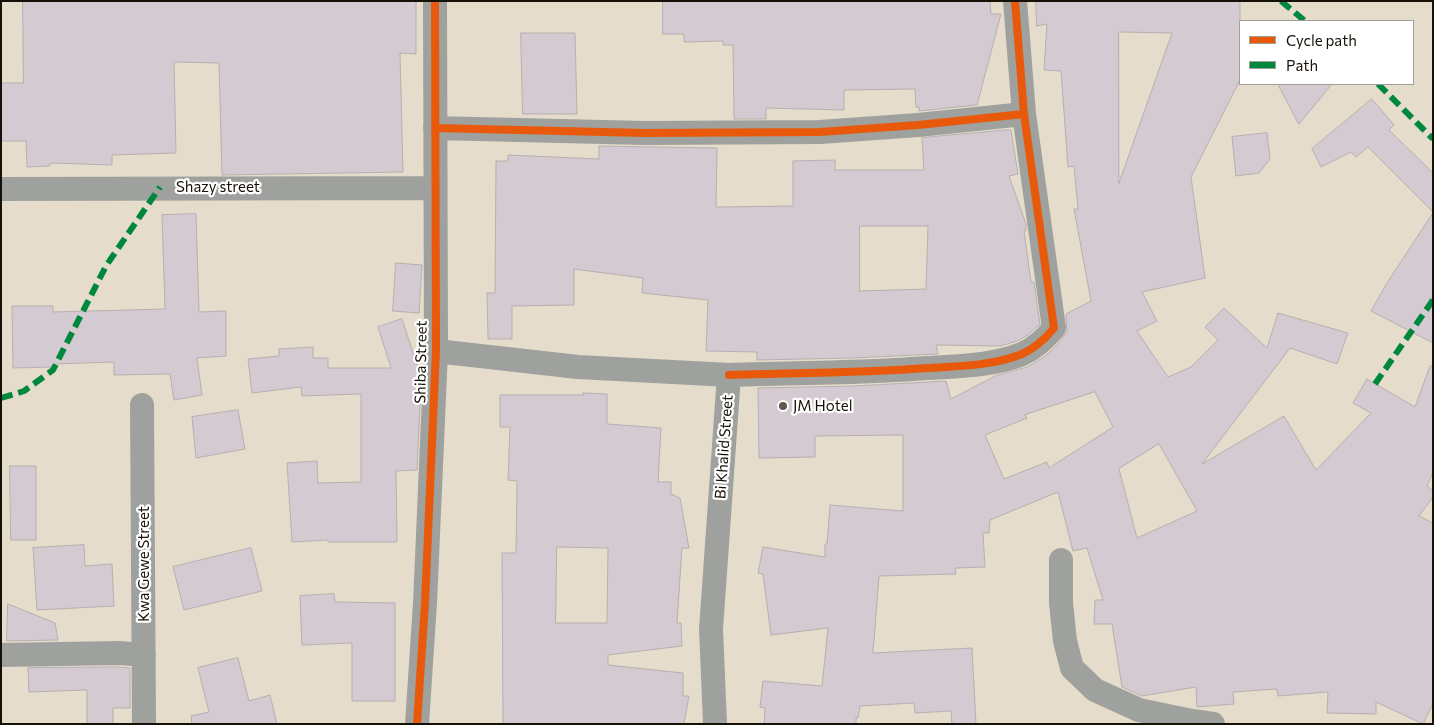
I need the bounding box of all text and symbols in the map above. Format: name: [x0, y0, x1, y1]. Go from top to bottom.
legend: [1239, 20, 1414, 85]
text: Cycle path: [1286, 31, 1357, 49]
text: Path: [1286, 56, 1318, 74]
street label: Shazy street: [176, 178, 260, 196]
street label: Shiba Street: [411, 320, 431, 404]
street label: Bi Khalid Street: [711, 394, 737, 500]
place label: JM Hotel: [793, 397, 852, 415]
marker: JM Hotel: [777, 400, 789, 412]
street label: Kwa Gewe Street: [135, 506, 153, 622]

